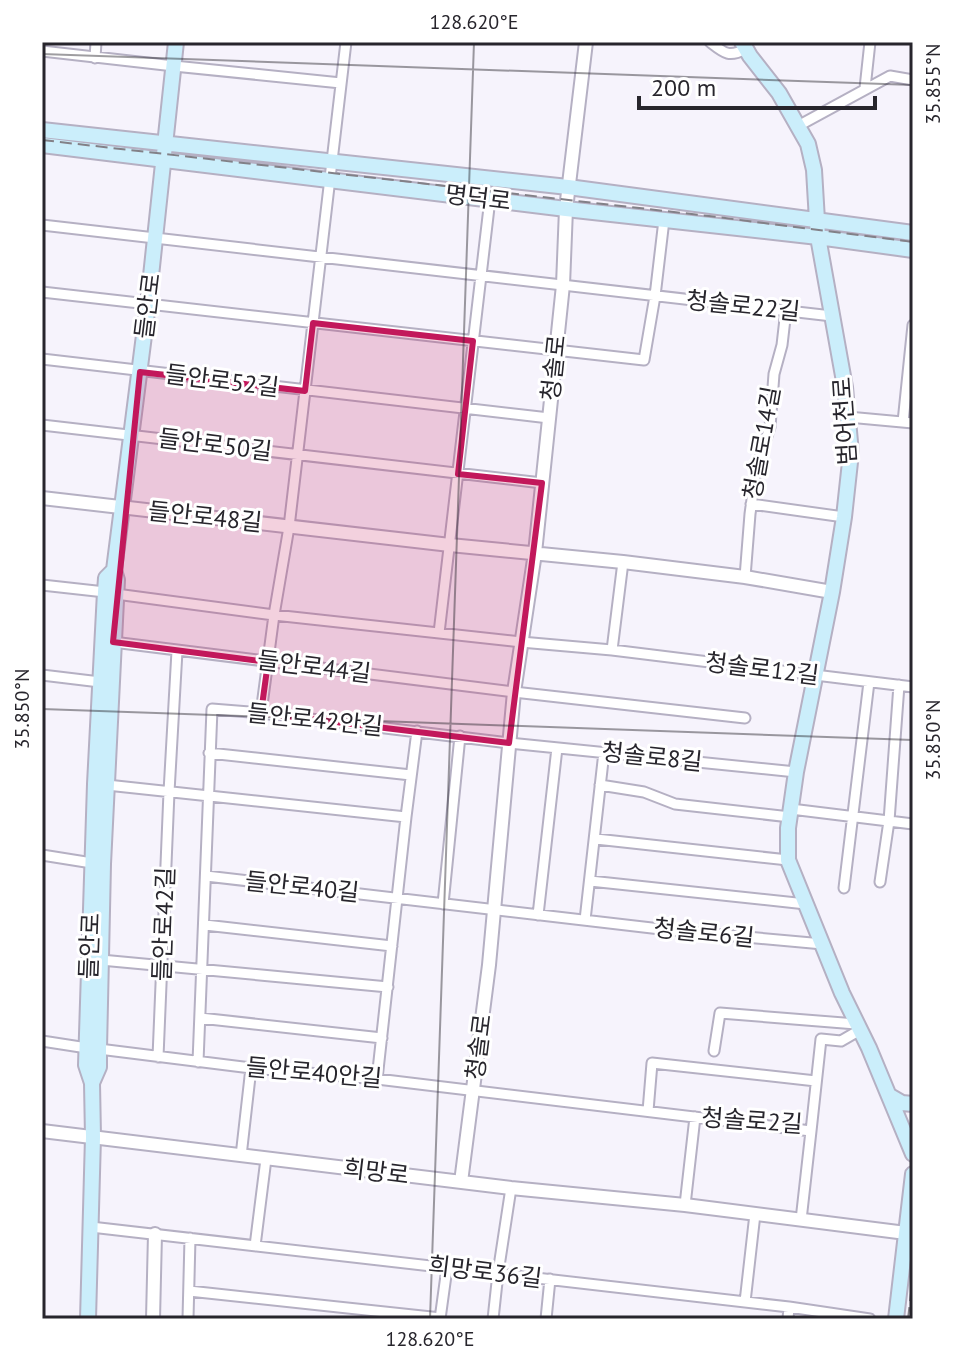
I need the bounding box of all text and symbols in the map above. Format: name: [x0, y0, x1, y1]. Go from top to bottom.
text: 128.620°E: [430, 9, 518, 35]
text: 35.855°N: [920, 44, 946, 124]
scale bar: [639, 60, 875, 110]
text: 200 m: [651, 72, 716, 103]
street label: 명덕로: [443, 178, 513, 217]
street label: 들안로: [128, 271, 167, 341]
street label: 청솔로22길: [685, 284, 802, 327]
street label: 청솔로: [535, 333, 572, 403]
street label: 들안로52길: [163, 358, 281, 403]
street label: 범어천로: [826, 376, 863, 466]
street label: 청솔로14길: [736, 384, 787, 502]
street label: 들안로50길: [156, 422, 274, 467]
street label: 들안로48길: [147, 495, 264, 538]
street label: 들안로44길: [255, 644, 373, 689]
street label: 청솔로12길: [703, 646, 821, 691]
text: 35.850°N: [9, 669, 35, 749]
street label: 들안로42안길: [246, 697, 385, 742]
text: 35.850°N: [920, 700, 946, 780]
street label: 청솔로8길: [600, 736, 704, 777]
street label: 들안로40길: [244, 865, 361, 908]
street label: 들안로42길: [146, 866, 181, 982]
street label: 들안로: [73, 912, 106, 980]
street label: 청솔로6길: [652, 912, 756, 953]
street label: 청솔로: [459, 1012, 498, 1082]
street label: 들안로40안길: [245, 1051, 383, 1094]
street label: 청솔로2길: [700, 1102, 804, 1140]
street label: 희망로: [341, 1152, 411, 1191]
street label: 희망로36길: [426, 1249, 544, 1294]
text: 128.620°E: [386, 1326, 474, 1352]

